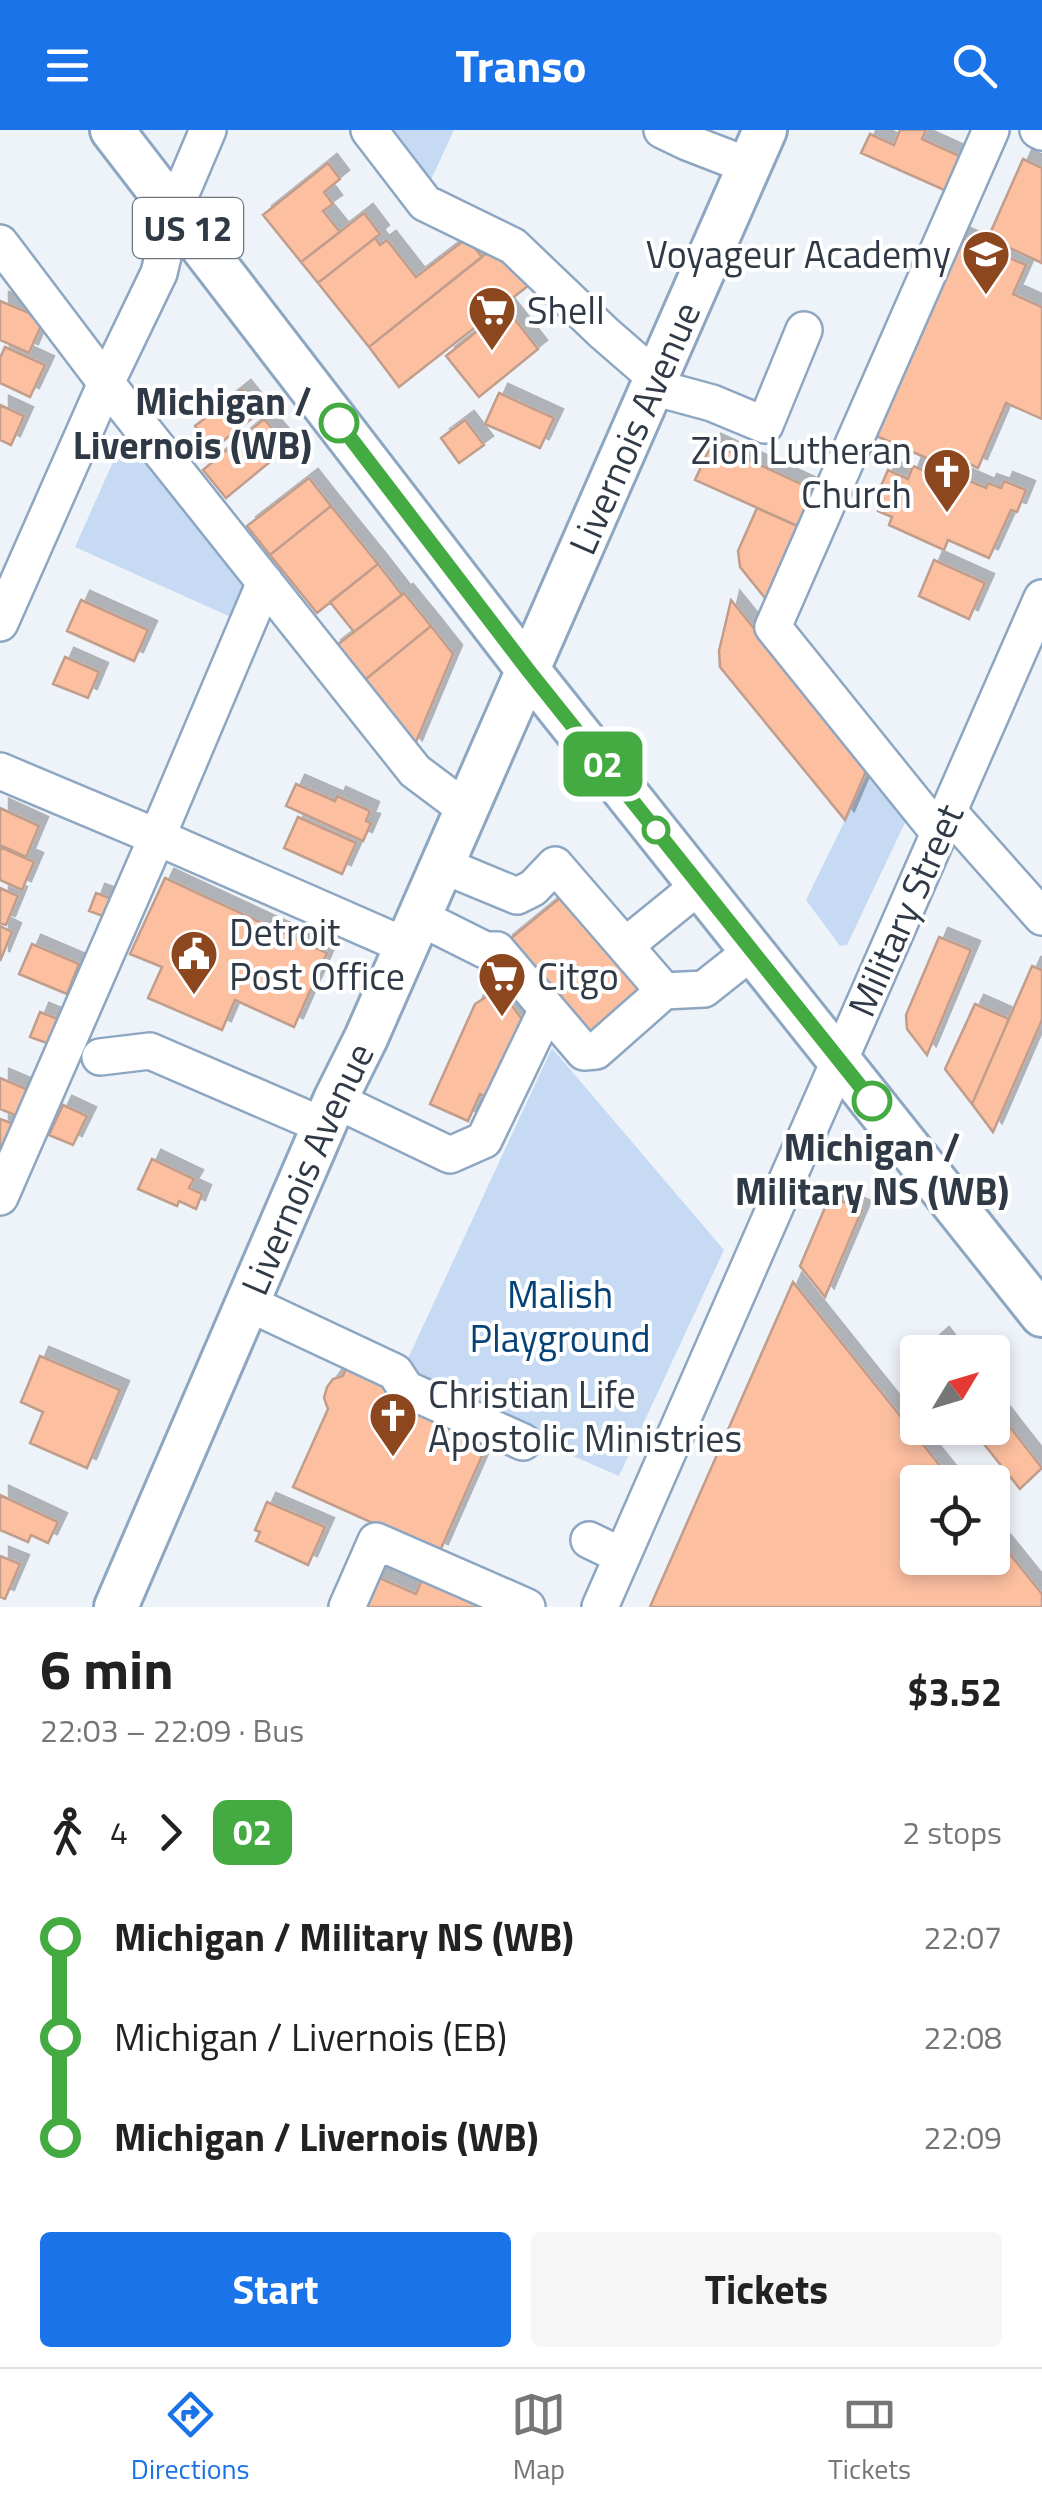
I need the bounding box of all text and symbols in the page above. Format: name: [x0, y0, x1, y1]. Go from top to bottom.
text: Transo: [455, 31, 587, 99]
icon: menu: [40, 38, 95, 93]
icon: search: [947, 38, 1002, 93]
road number: US 12: [133, 198, 243, 258]
place label: Voyageur Academy: [646, 225, 951, 283]
school or university icon: Voyageur Academy: [960, 228, 1012, 296]
place label: Shell: [527, 281, 605, 339]
supermarket icon: Shell: [466, 284, 518, 352]
street label: Livernois Avenue: [553, 292, 715, 563]
place label: Michigan / Livernois (WB): [73, 372, 312, 474]
marker: Michigan / Livernois (WB): [320, 404, 358, 442]
place label: Zion Lutheran Church: [691, 421, 912, 523]
church icon: Zion Lutheran Church: [921, 446, 973, 514]
line badge: 02: [558, 732, 648, 796]
text: 02: [583, 737, 623, 791]
street label: Military Street: [832, 794, 978, 1026]
unlabelled marker: [643, 817, 669, 843]
place label: Detroit Post Office: [229, 903, 405, 1005]
public building icon: Detroit Post Office: [168, 928, 220, 996]
place label: Citgo: [537, 947, 619, 1005]
supermarket icon: Citgo: [476, 950, 528, 1018]
street label: Livernois Avenue: [225, 1032, 388, 1304]
marker: Michigan / Military NS (WB): [853, 1082, 891, 1120]
place label: Michigan / Military NS (WB): [735, 1118, 1009, 1220]
park label: Malish Playground: [469, 1265, 651, 1367]
north arrow: [900, 1335, 1010, 1445]
map controls: [900, 1335, 1010, 1575]
place label: Christian Life Apostolic Ministries: [428, 1365, 742, 1467]
church icon: Christian Life Apostolic Ministries: [367, 1390, 419, 1458]
button: locate: [900, 1465, 1010, 1575]
text: 6 min: [40, 1627, 174, 1710]
text: $3.52: [907, 1663, 1002, 1721]
text: 22:03 – 22:09 · Bus: [40, 1706, 304, 1754]
icon: walk: [40, 1805, 95, 1860]
icon: forward: [143, 1805, 198, 1860]
text: 02: [233, 1805, 272, 1859]
text: 4: [110, 1808, 128, 1856]
text: 2 stops: [902, 1808, 1002, 1856]
text: Michigan / Military NS (WB): [114, 1908, 574, 1966]
text: 22:07: [923, 1913, 1002, 1961]
text: Michigan / Livernois (EB): [114, 2008, 507, 2066]
text: 22:08: [923, 2013, 1002, 2061]
text: Michigan / Livernois (WB): [114, 2108, 538, 2166]
text: 22:09: [923, 2113, 1002, 2161]
button: Start: [40, 2232, 511, 2347]
button: Tickets: [531, 2232, 1002, 2347]
tab: Directions: [131, 2387, 250, 2490]
tab: Map: [511, 2387, 566, 2490]
tab: Tickets: [828, 2387, 911, 2490]

